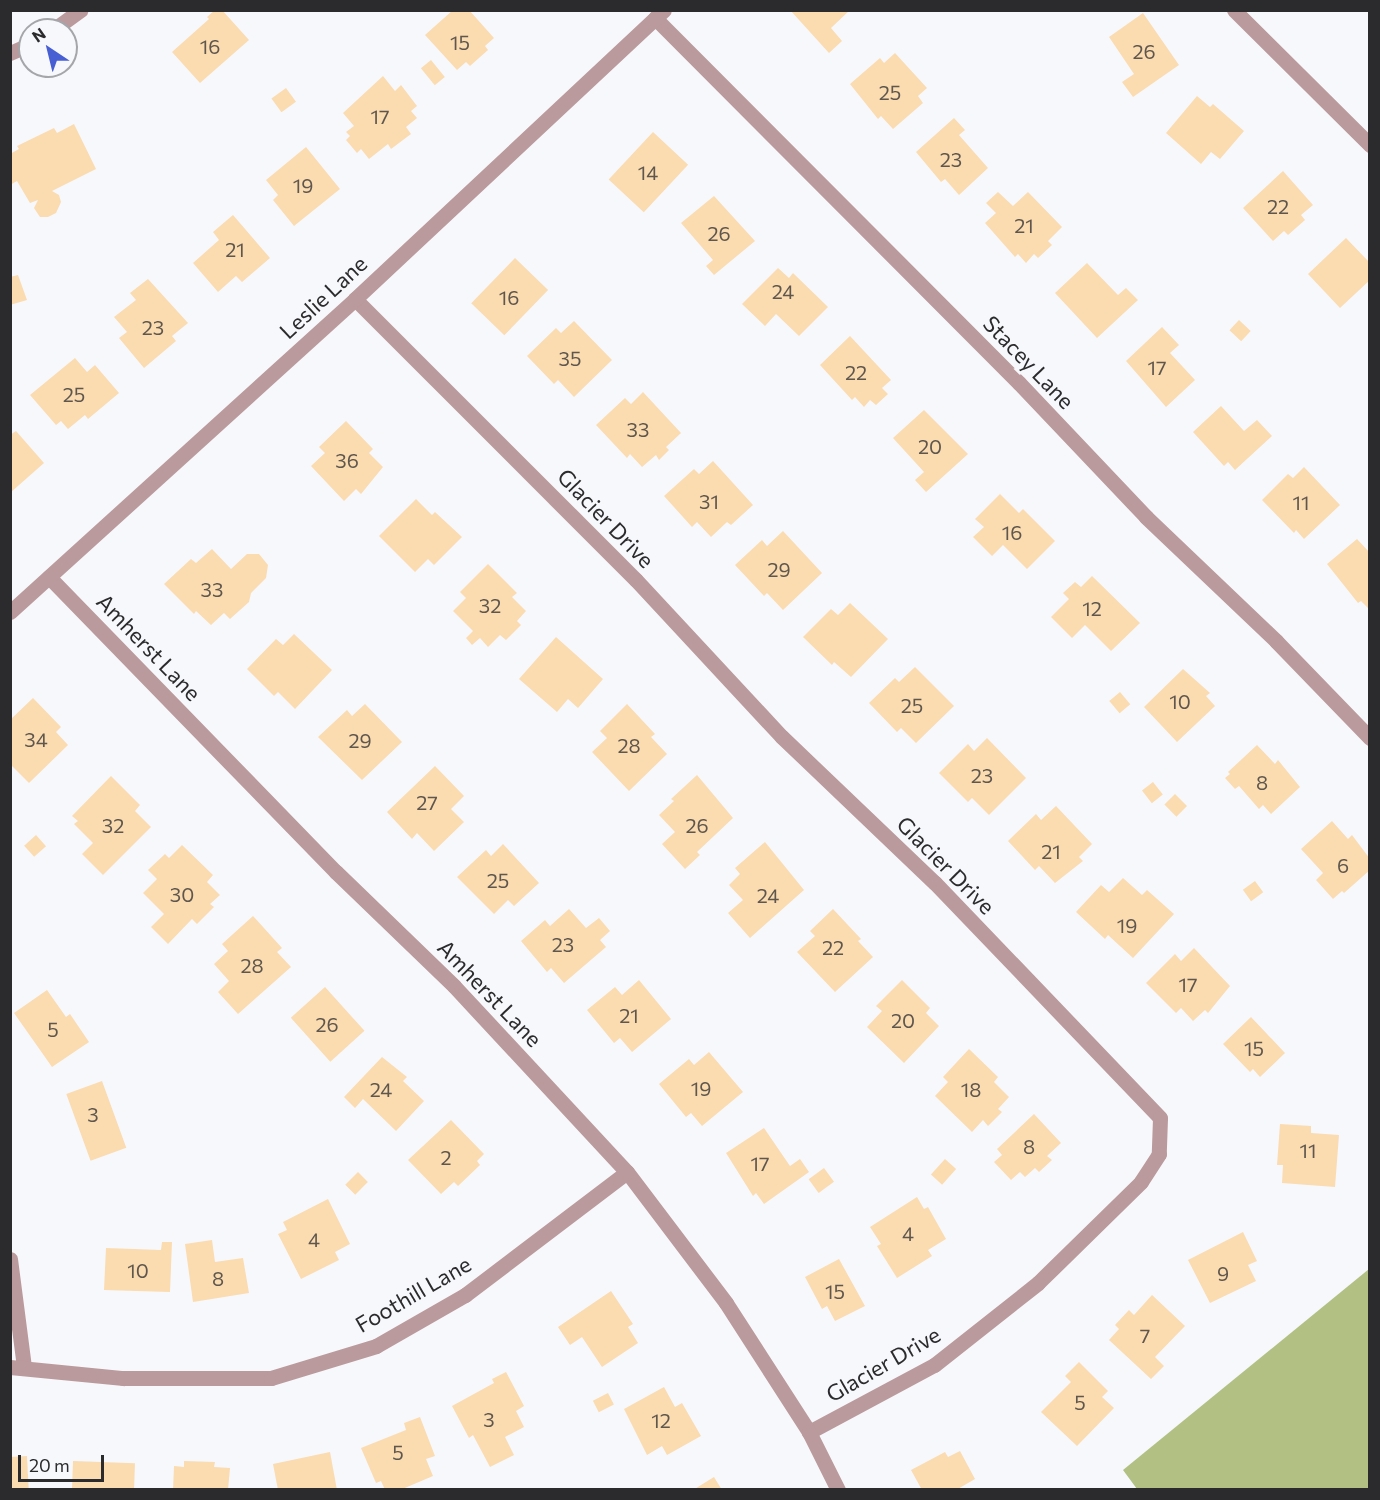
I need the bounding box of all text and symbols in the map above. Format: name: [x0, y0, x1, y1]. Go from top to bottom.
north arrow: [18, 18, 78, 78]
text: N: [28, 23, 49, 46]
house number: 15: [450, 30, 470, 54]
house number: 16: [200, 34, 220, 58]
house number: 26: [1132, 39, 1156, 63]
house number: 25: [879, 80, 901, 104]
house number: 17: [370, 104, 390, 128]
house number: 23: [940, 147, 962, 171]
house number: 14: [638, 160, 658, 184]
house number: 19: [293, 173, 313, 197]
house number: 22: [1267, 194, 1289, 218]
house number: 21: [1014, 213, 1034, 237]
house number: 26: [707, 221, 731, 245]
house number: 21: [225, 237, 245, 261]
street label: Leslie Lane: [274, 250, 372, 344]
house number: 24: [772, 279, 794, 303]
house number: 16: [499, 285, 519, 309]
street label: Stacey Lane: [978, 310, 1080, 414]
house number: 23: [142, 315, 164, 339]
house number: 35: [559, 346, 581, 370]
house number: 17: [1147, 355, 1167, 379]
house number: 22: [845, 360, 867, 384]
house number: 25: [63, 382, 85, 406]
house number: 33: [627, 417, 649, 441]
house number: 20: [918, 434, 942, 458]
house number: 36: [335, 448, 359, 472]
street label: Glacier Drive: [552, 463, 660, 573]
house number: 31: [699, 489, 719, 513]
house number: 11: [1292, 490, 1310, 514]
house number: 16: [1002, 520, 1022, 544]
house number: 29: [767, 557, 791, 581]
house number: 33: [201, 577, 223, 601]
street label: Amherst Lane: [91, 588, 207, 706]
house number: 32: [479, 593, 501, 617]
house number: 12: [1082, 596, 1102, 620]
house number: 10: [1169, 689, 1191, 713]
house number: 25: [901, 693, 923, 717]
house number: 34: [24, 727, 48, 751]
house number: 29: [348, 728, 372, 752]
house number: 28: [617, 733, 641, 757]
house number: 23: [971, 763, 993, 787]
house number: 8: [1256, 770, 1268, 794]
house number: 27: [416, 790, 438, 814]
street label: Glacier Drive: [892, 811, 1000, 919]
house number: 32: [102, 813, 124, 837]
house number: 26: [685, 813, 709, 837]
house number: 21: [1041, 839, 1061, 863]
house number: 6: [1337, 853, 1349, 877]
house number: 25: [487, 868, 509, 892]
house number: 30: [170, 882, 194, 906]
house number: 24: [757, 883, 779, 907]
house number: 19: [1117, 913, 1137, 937]
house number: 23: [552, 932, 574, 956]
street label: Amherst Lane: [432, 934, 548, 1052]
house number: 22: [822, 935, 844, 959]
house number: 28: [240, 953, 264, 977]
house number: 17: [1178, 972, 1198, 996]
house number: 21: [619, 1003, 639, 1027]
house number: 20: [891, 1008, 915, 1032]
house number: 26: [315, 1012, 339, 1036]
house number: 5: [47, 1017, 59, 1041]
house number: 15: [1244, 1036, 1264, 1060]
house number: 19: [691, 1076, 711, 1100]
house number: 24: [370, 1077, 392, 1101]
house number: 18: [961, 1077, 981, 1101]
house number: 3: [87, 1102, 99, 1126]
house number: 8: [1023, 1134, 1035, 1158]
house number: 11: [1299, 1138, 1317, 1162]
house number: 2: [440, 1145, 452, 1169]
house number: 17: [750, 1151, 770, 1175]
house number: 4: [902, 1221, 914, 1245]
house number: 4: [308, 1227, 320, 1251]
street label: Foothill Lane: [350, 1250, 476, 1338]
house number: 10: [127, 1258, 149, 1282]
house number: 9: [1217, 1261, 1229, 1285]
house number: 8: [212, 1266, 224, 1290]
house number: 15: [825, 1279, 845, 1303]
street label: Glacier Drive: [821, 1321, 945, 1407]
house number: 7: [1140, 1323, 1150, 1347]
house number: 5: [1074, 1390, 1086, 1414]
house number: 3: [483, 1407, 495, 1431]
house number: 12: [651, 1408, 671, 1432]
house number: 5: [392, 1440, 404, 1464]
scale bar: [21, 1443, 106, 1481]
text: 20 m: [29, 1454, 70, 1476]

